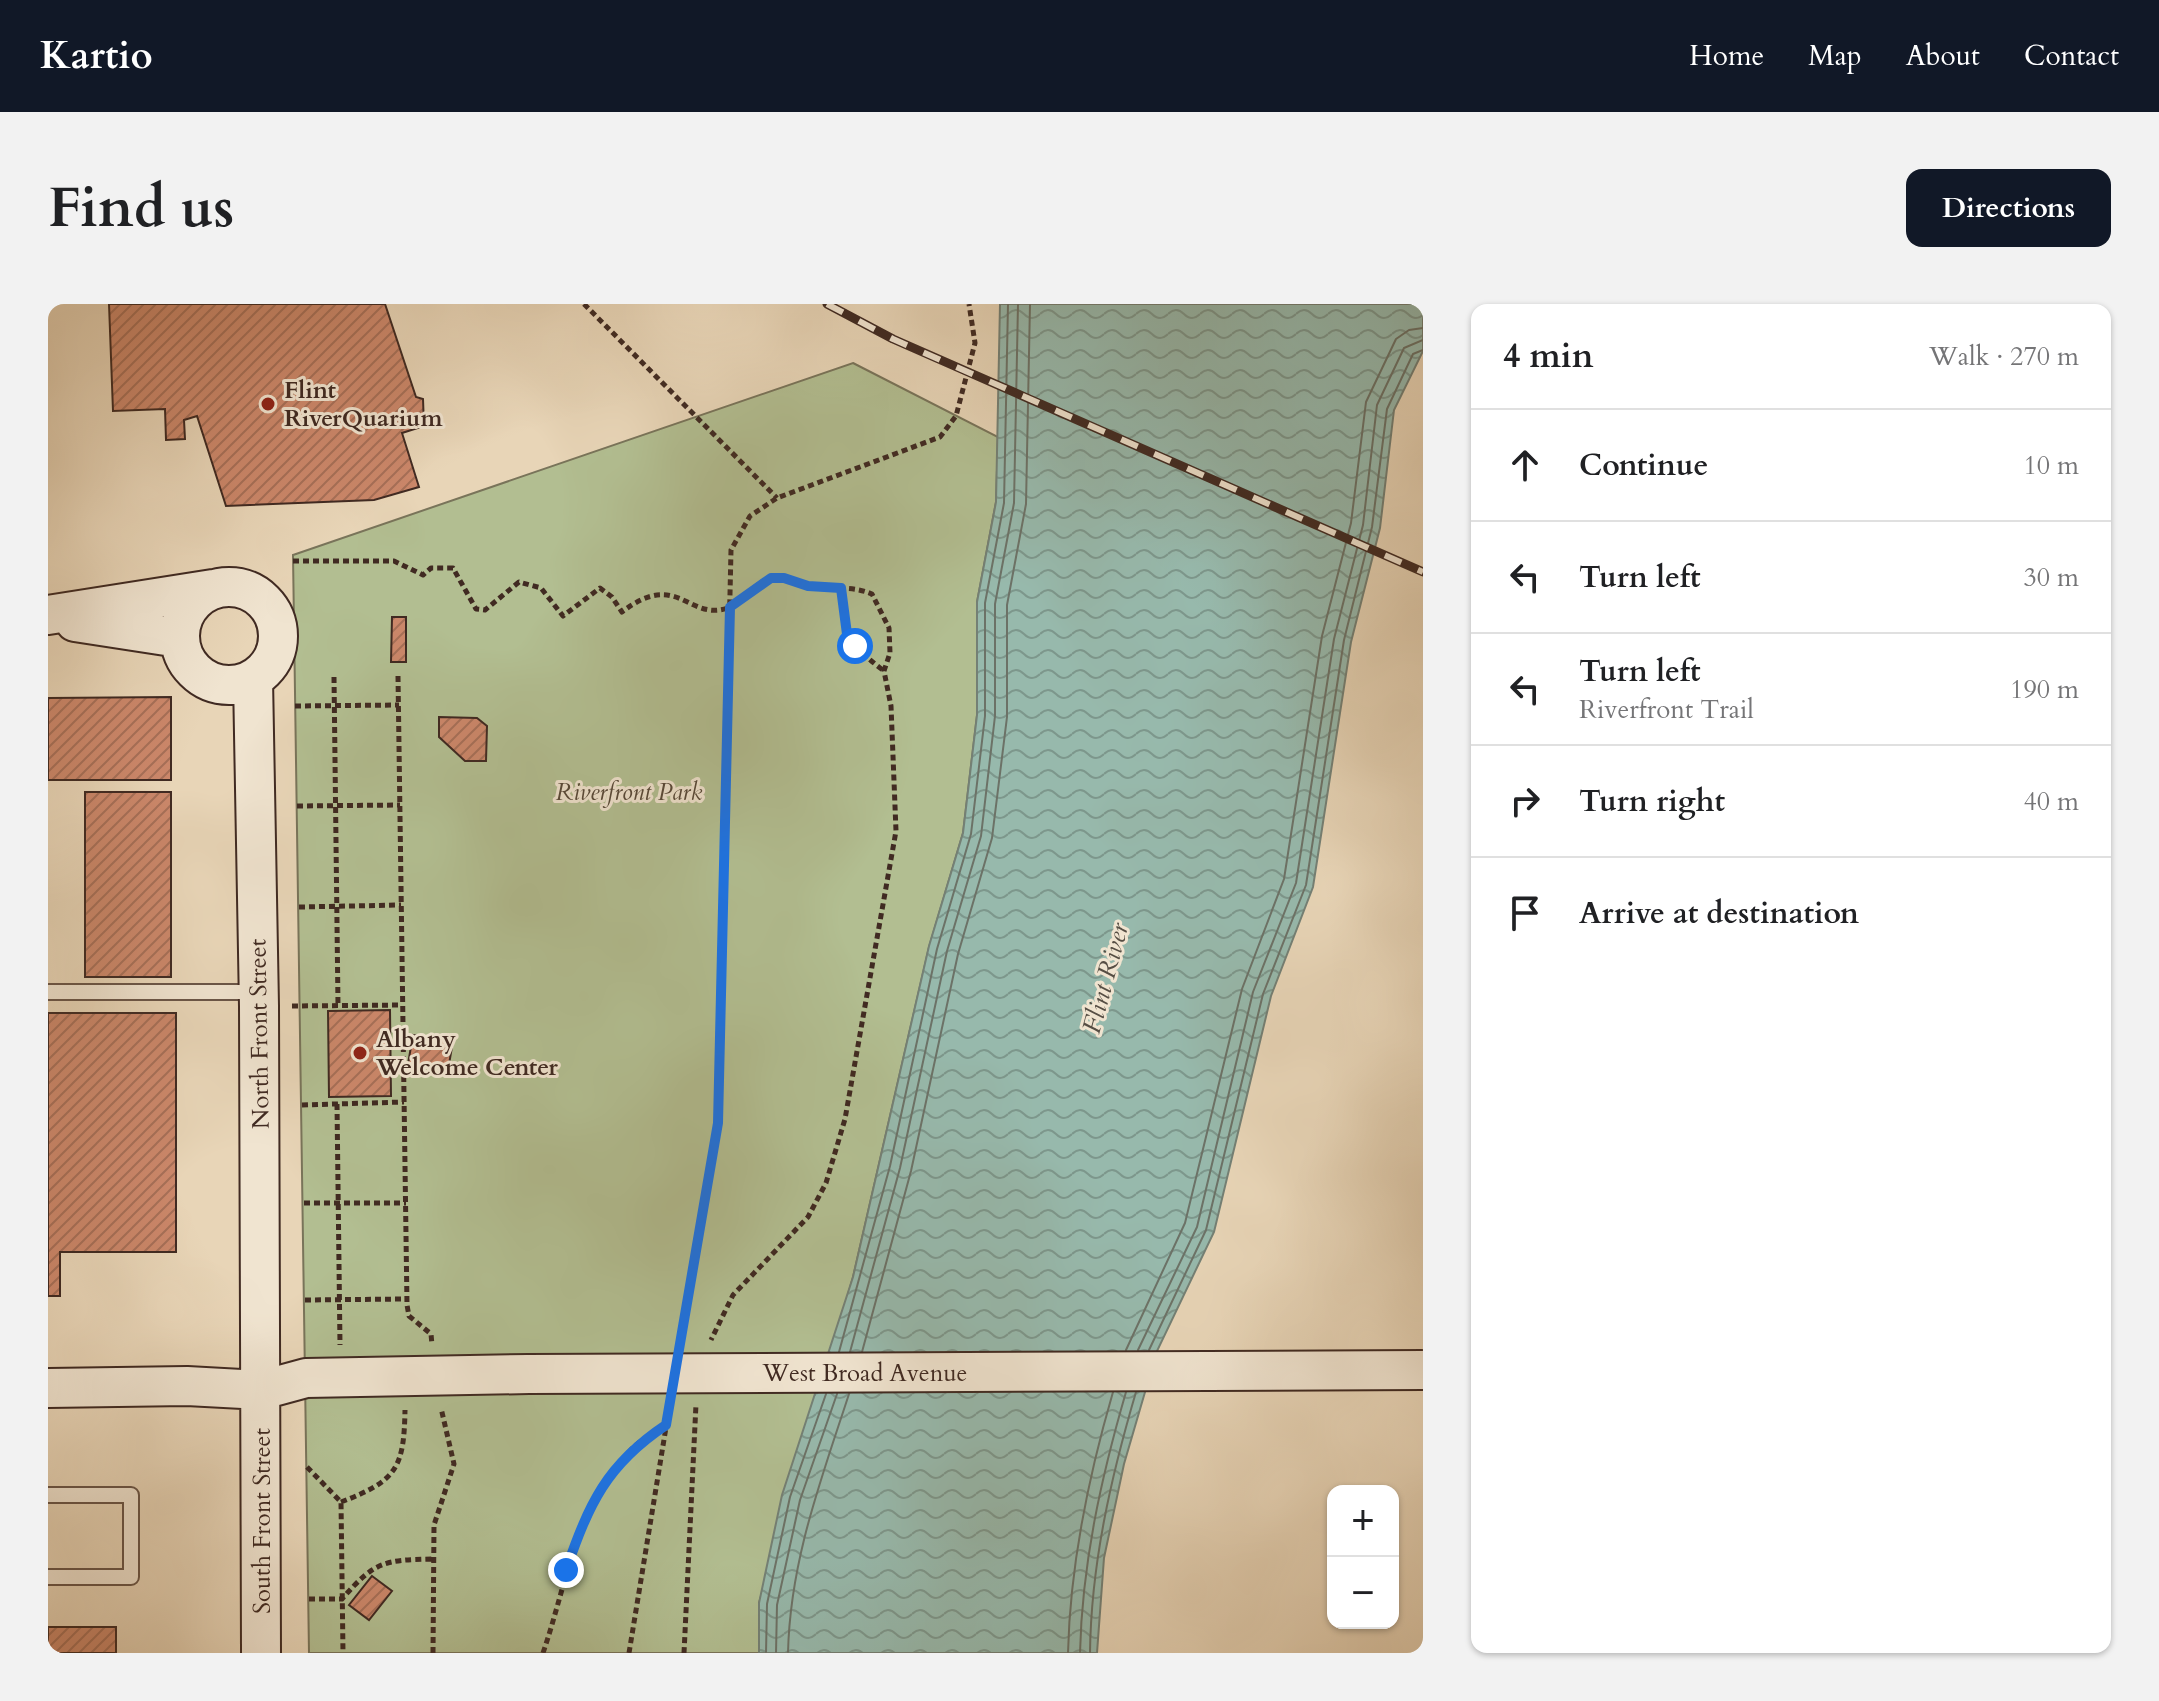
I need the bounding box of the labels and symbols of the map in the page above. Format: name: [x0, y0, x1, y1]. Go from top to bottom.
place label: Flint RiverQuarium: [284, 374, 443, 435]
marker: Flint RiverQuarium: [259, 395, 277, 413]
route start: [837, 628, 873, 664]
park label: Riverfront Park: [556, 776, 703, 809]
water label: Flint River: [1074, 918, 1137, 1037]
street label: North Front Street: [241, 938, 278, 1129]
place label: Albany Welcome Center: [375, 1023, 558, 1084]
marker: Albany Welcome Center: [351, 1044, 369, 1062]
street label: West Broad Avenue: [762, 1357, 967, 1390]
street label: South Front Street: [246, 1428, 279, 1614]
route end: [548, 1552, 584, 1588]

